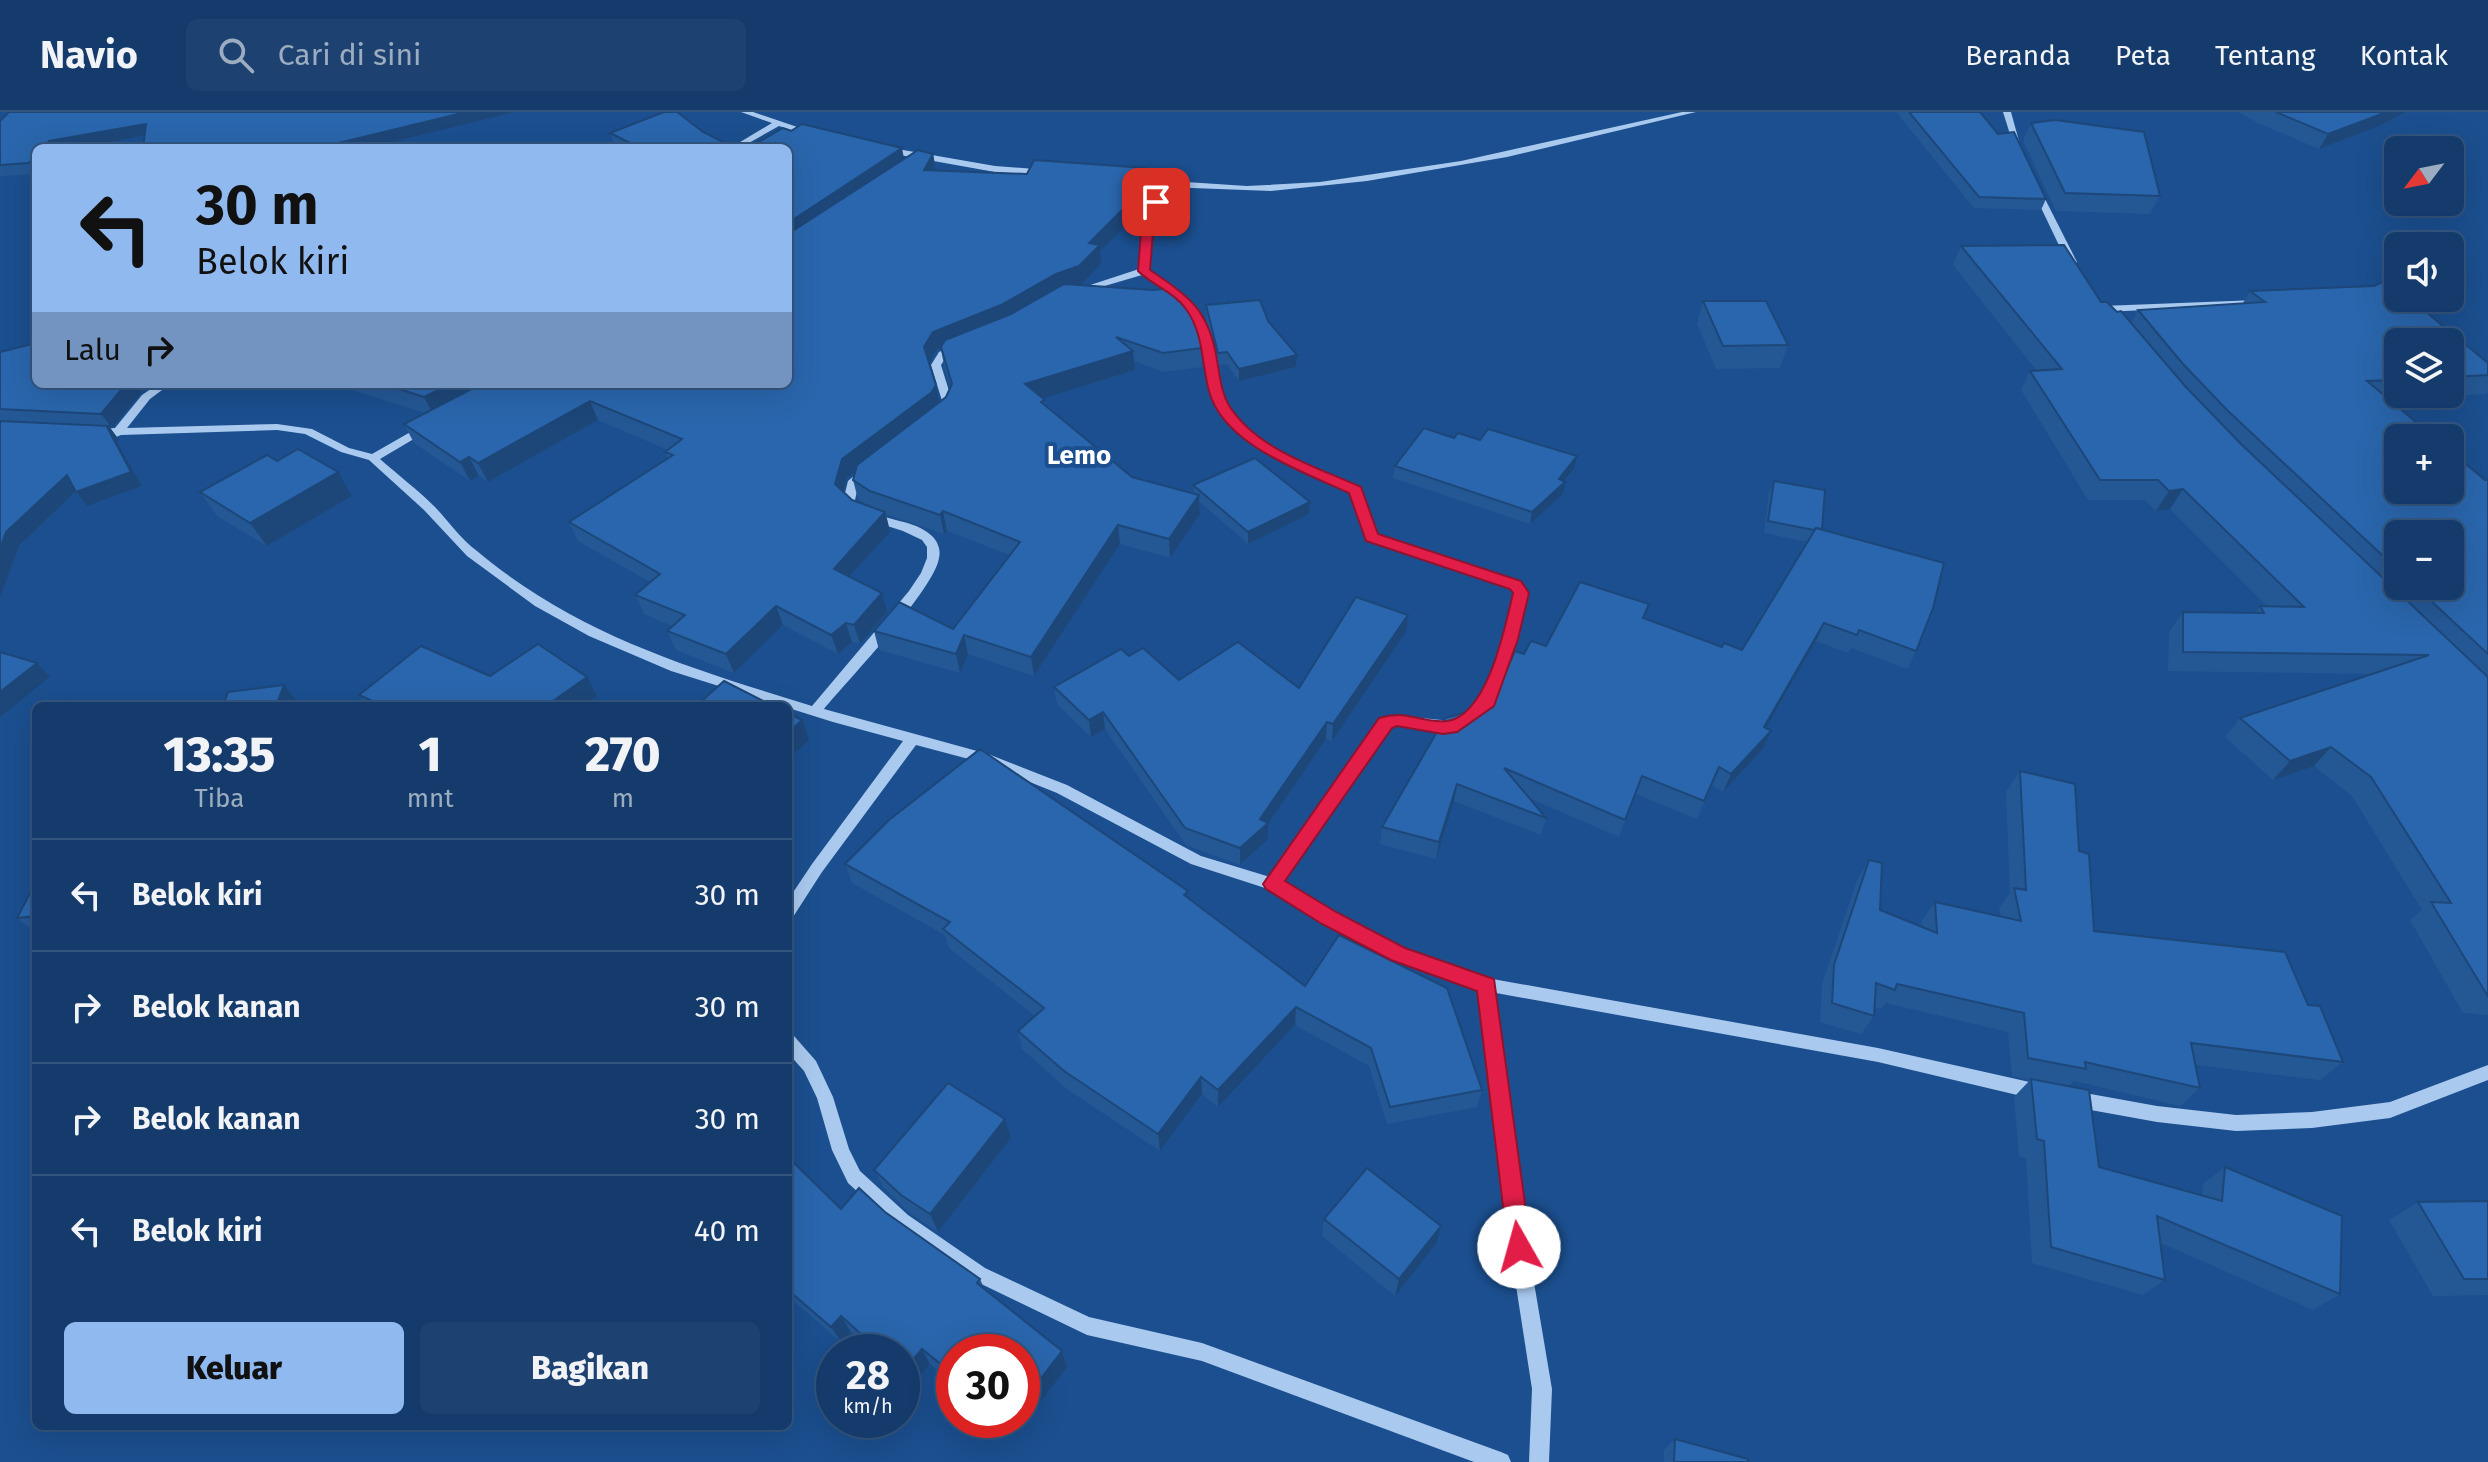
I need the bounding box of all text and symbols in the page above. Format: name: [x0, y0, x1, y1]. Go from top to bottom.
search box: [186, 19, 746, 91]
text: Navio: [40, 32, 138, 78]
icon: search: [214, 33, 258, 77]
text: Cari di sini: [278, 37, 422, 73]
text: Beranda: [1965, 39, 2071, 72]
text: Peta: [2115, 39, 2171, 72]
text: Tentang: [2215, 39, 2316, 72]
text: Kontak: [2360, 39, 2448, 72]
north arrow: [2384, 136, 2464, 216]
map controls: [2384, 136, 2464, 600]
pin: [1122, 168, 1190, 236]
text: 30 m: [196, 172, 318, 239]
icon: left: [64, 176, 168, 280]
icon: arrive: [1134, 180, 1178, 224]
button: sound: [2384, 232, 2464, 312]
text: Belok kiri: [196, 240, 350, 284]
icon: right: [137, 328, 181, 372]
button: layers: [2384, 328, 2464, 408]
text: Lalu: [64, 332, 121, 368]
button: +: [2384, 424, 2464, 504]
district label: Lemo: [1047, 440, 1111, 471]
button: −: [2384, 520, 2464, 600]
text: 13:35: [163, 726, 275, 784]
text: 1: [419, 726, 442, 784]
text: 270: [585, 726, 661, 784]
text: Tiba: [194, 783, 244, 814]
text: mnt: [407, 783, 454, 814]
text: m: [612, 783, 634, 814]
icon: left: [64, 873, 108, 917]
text: Belok kiri: [132, 877, 263, 913]
text: 30 m: [695, 877, 760, 913]
icon: right: [64, 985, 108, 1029]
text: Belok kanan: [132, 989, 301, 1025]
text: 30 m: [695, 989, 760, 1025]
icon: right: [64, 1097, 108, 1141]
text: Belok kanan: [132, 1101, 301, 1137]
text: 30 m: [695, 1101, 760, 1137]
position arrow: [1477, 1205, 1561, 1289]
icon: left: [64, 1209, 108, 1253]
text: Belok kiri: [132, 1213, 263, 1249]
text: 40 m: [694, 1213, 760, 1249]
button: Keluar: [64, 1322, 404, 1414]
button: Bagikan: [420, 1322, 760, 1414]
speed limit sign: 30: [936, 1334, 1040, 1438]
text: 28: [846, 1352, 890, 1400]
text: km/h: [843, 1394, 893, 1418]

